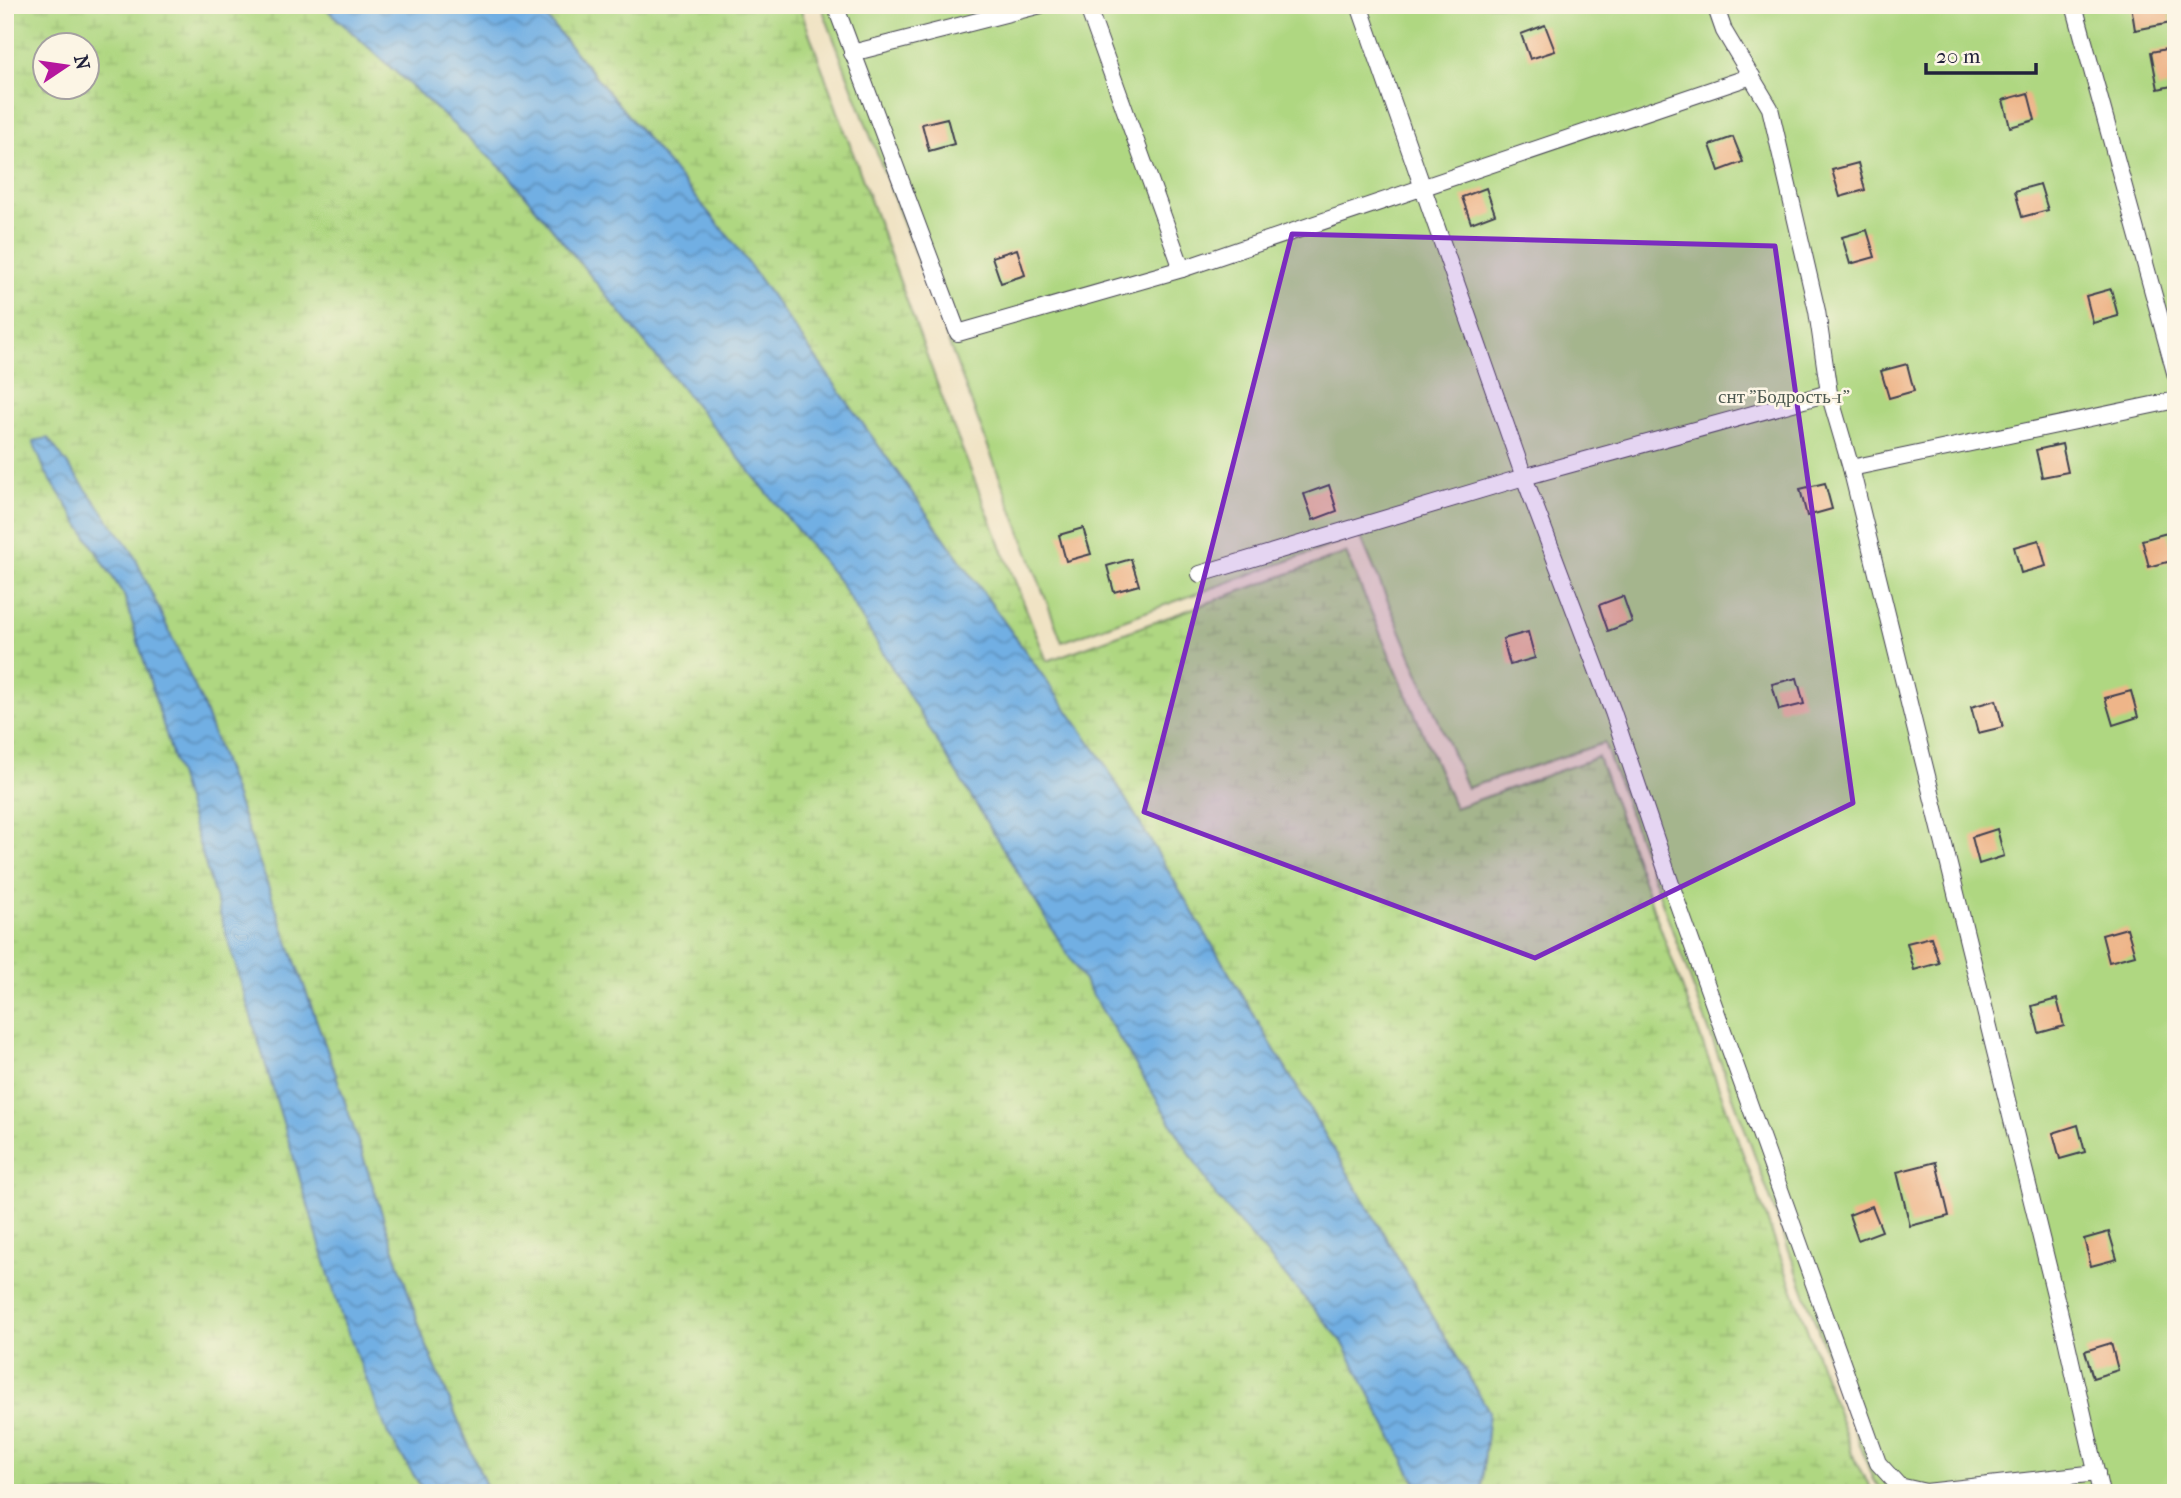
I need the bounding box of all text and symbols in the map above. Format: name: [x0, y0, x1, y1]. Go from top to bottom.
north arrow: [32, 32, 102, 102]
scale bar: [1926, 32, 2036, 76]
text: 20 m: [1936, 44, 1981, 68]
text: N: [69, 53, 94, 72]
park label: снт "Бодрость-1": [1718, 386, 1850, 408]

